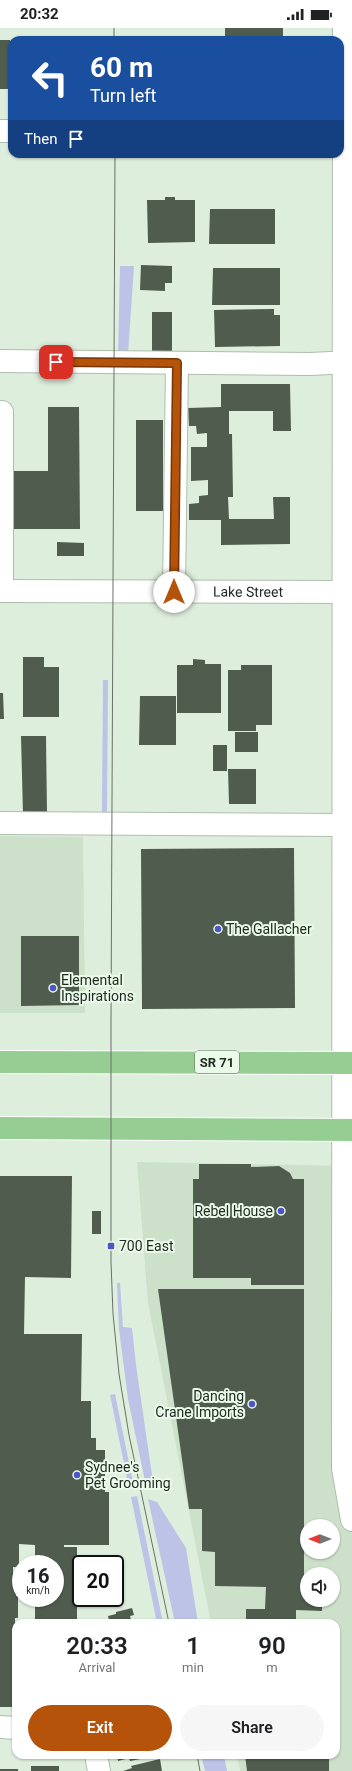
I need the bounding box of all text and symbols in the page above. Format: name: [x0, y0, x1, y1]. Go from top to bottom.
text: 20:32: [20, 5, 59, 23]
text: 60 m: [90, 51, 153, 84]
icon: left: [24, 52, 76, 104]
text: Turn left: [90, 85, 156, 106]
icon: arrive: [65, 128, 87, 150]
text: Then: [24, 130, 57, 148]
pin: [39, 345, 73, 379]
icon: arrive: [45, 351, 67, 373]
position arrow: [153, 571, 195, 613]
street label: Lake Street: [213, 584, 283, 600]
place label: The Gallacher: [226, 921, 312, 937]
marker: The Gallacher: [213, 924, 223, 934]
place label: Elemental Inspirations: [61, 972, 134, 1004]
marker: Elemental Inspirations: [48, 983, 58, 993]
road number: SR 71: [195, 1051, 239, 1073]
place label: Rebel House: [194, 1203, 273, 1219]
marker: Rebel House: [276, 1206, 286, 1216]
place label: 700 East: [119, 1238, 174, 1254]
marker: 700 East: [106, 1241, 116, 1251]
place label: Dancing Crane Imports: [155, 1388, 244, 1420]
marker: Dancing Crane Imports: [247, 1399, 257, 1409]
place label: Sydnee's Pet Grooming: [85, 1459, 171, 1491]
marker: Sydnee's Pet Grooming: [72, 1470, 82, 1480]
north arrow: [300, 1519, 340, 1559]
map controls: [300, 1519, 340, 1607]
speed limit sign: 20: [72, 1555, 124, 1607]
text: 16: [27, 1564, 49, 1588]
button: sound: [300, 1567, 340, 1607]
text: km/h: [26, 1585, 50, 1596]
text: 20:33: [66, 1632, 128, 1660]
text: 1: [186, 1632, 200, 1660]
text: 90: [258, 1632, 286, 1660]
text: Arrival: [79, 1660, 116, 1675]
text: min: [182, 1660, 204, 1675]
text: m: [266, 1660, 278, 1675]
button: Exit: [28, 1705, 172, 1751]
button: Share: [180, 1705, 324, 1751]

